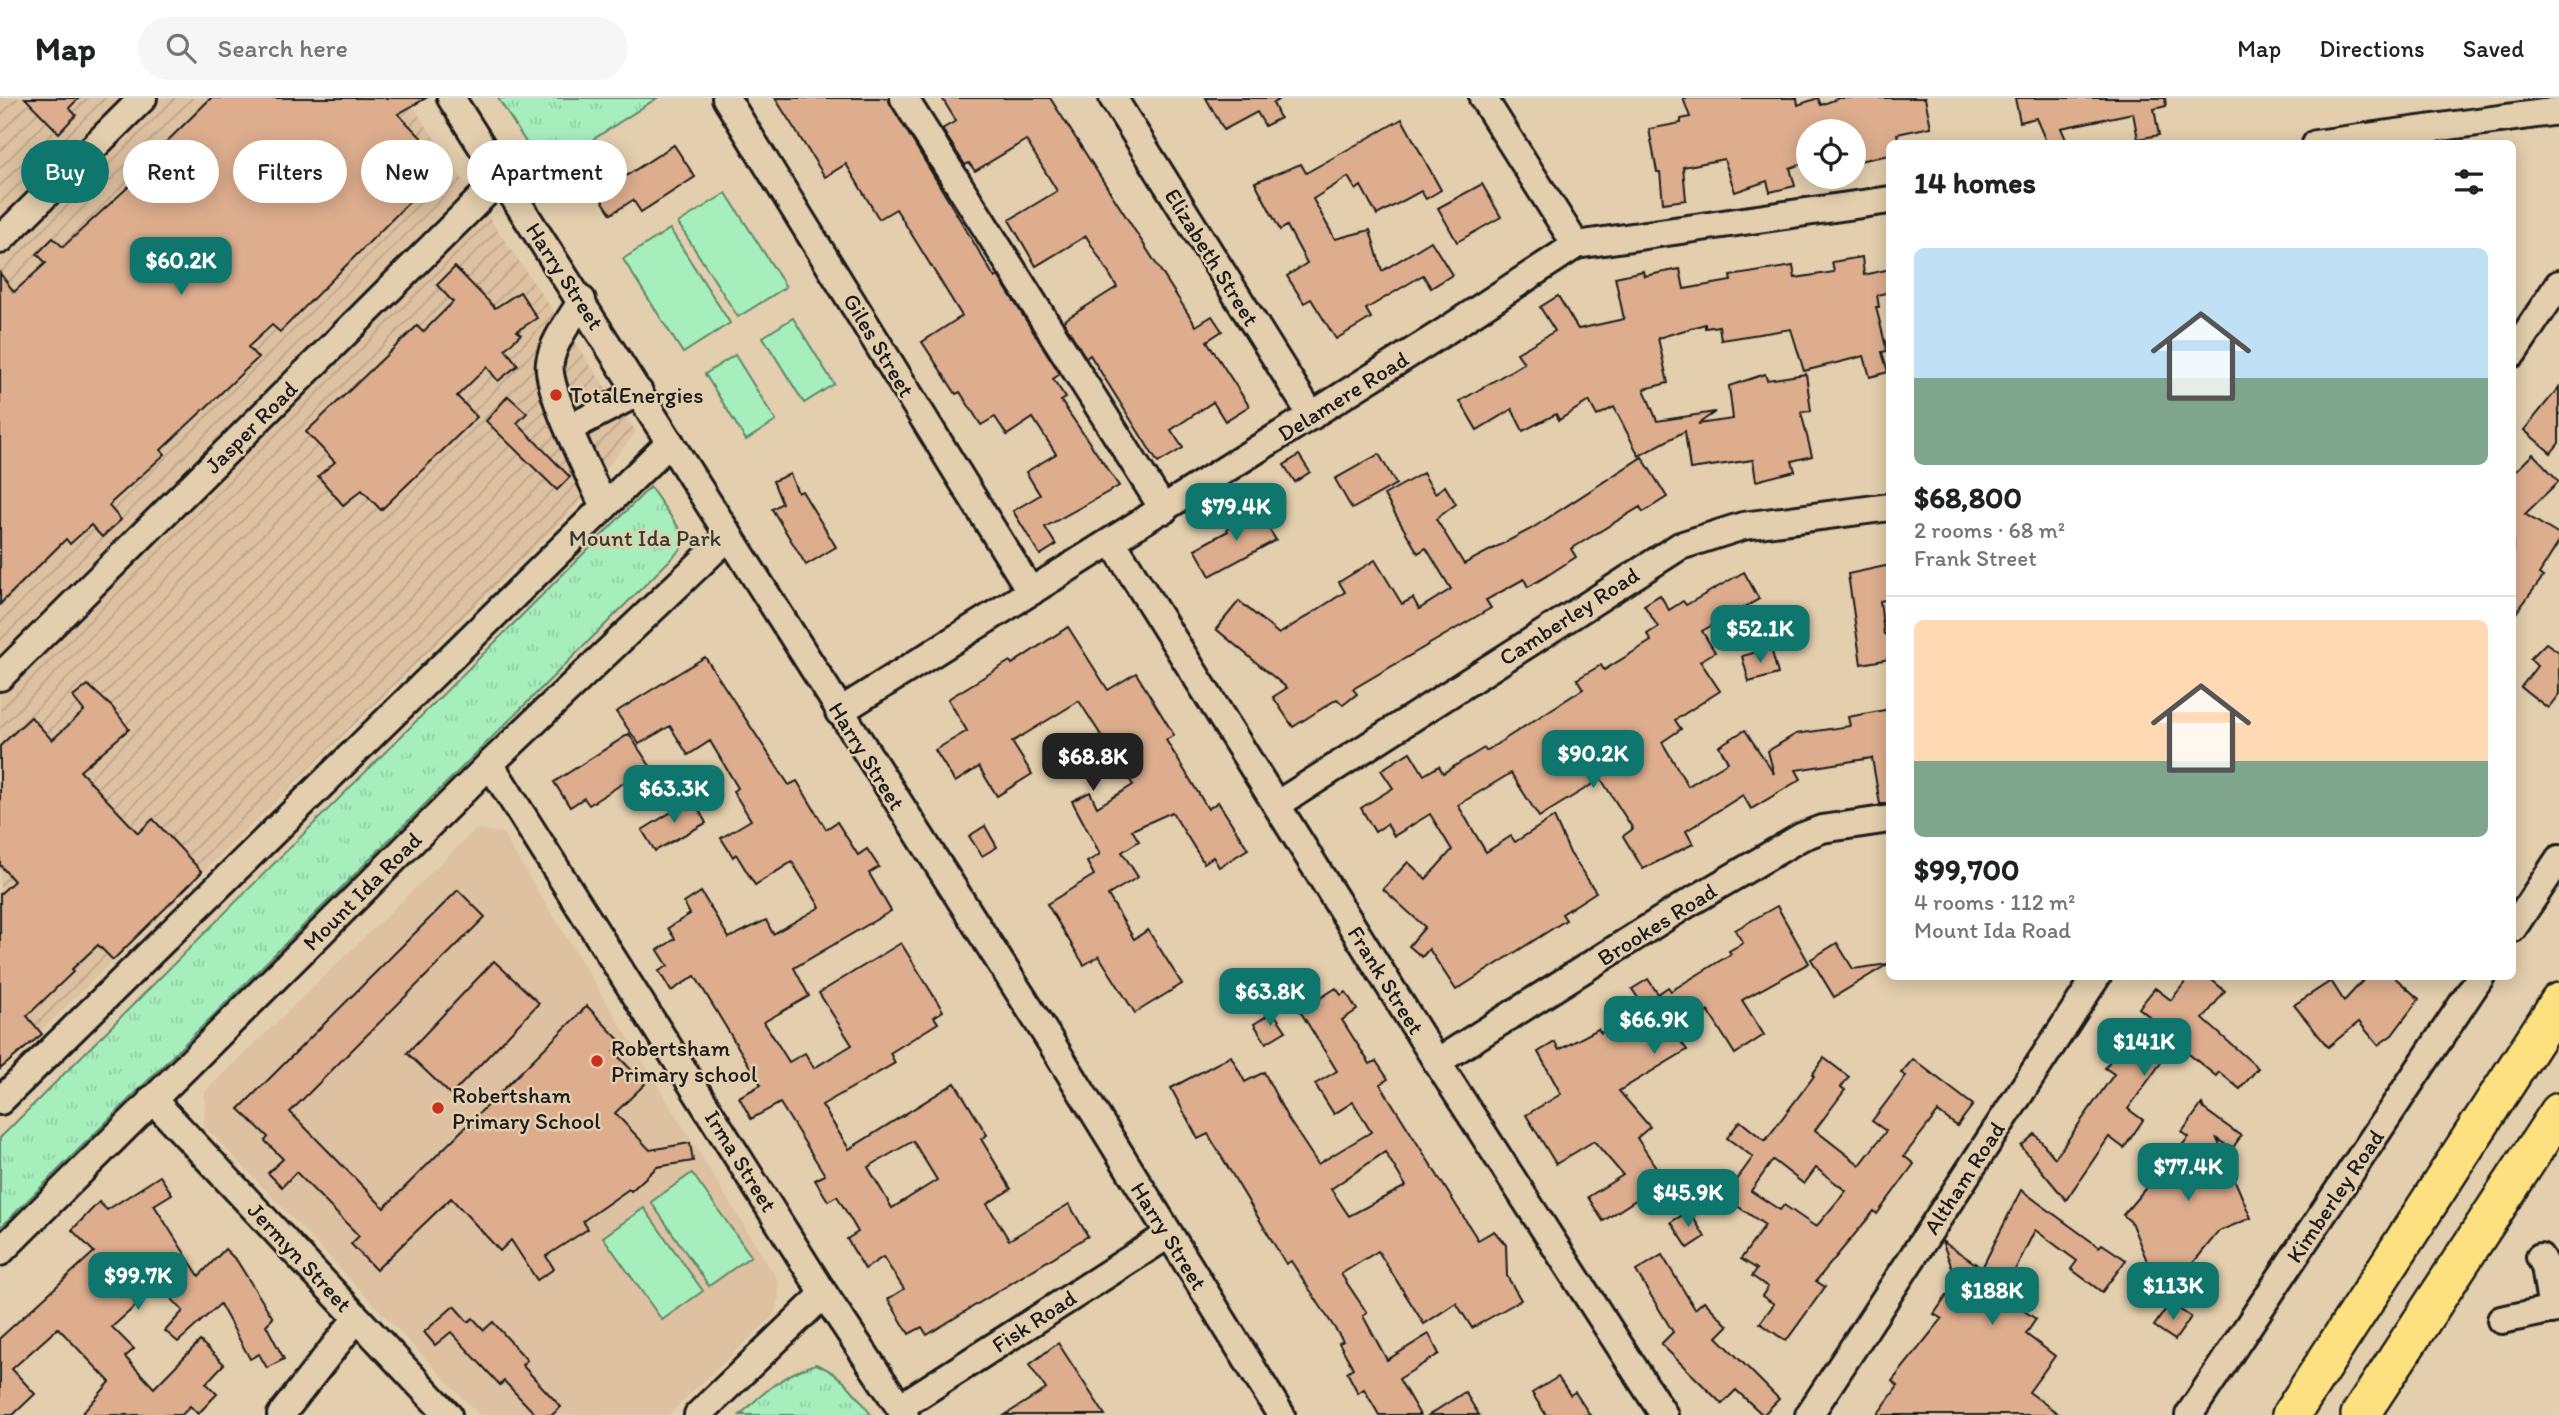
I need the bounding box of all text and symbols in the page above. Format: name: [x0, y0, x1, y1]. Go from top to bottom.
search box: [138, 17, 628, 80]
text: Map: [35, 29, 96, 68]
icon: search: [162, 29, 200, 67]
text: Search here: [218, 32, 348, 64]
text: Map: [2237, 34, 2281, 63]
text: Directions: [2319, 34, 2425, 63]
text: Saved: [2463, 34, 2524, 63]
map controls: [1796, 119, 1866, 189]
button: locate: [1796, 119, 1866, 189]
chip: Buy: [21, 140, 109, 203]
chip: Rent: [123, 140, 219, 203]
chip: Filters: [233, 140, 347, 203]
chip: New: [361, 140, 453, 203]
chip: Apartment: [467, 140, 627, 203]
icon: filters: [2450, 163, 2488, 201]
text: 14 homes: [1914, 164, 2036, 201]
street label: Elizabeth Street: [1159, 183, 1266, 331]
street label: Harry Street: [520, 217, 610, 335]
pin: $60.2K: [124, 238, 238, 297]
text: $60.2K: [146, 246, 216, 274]
street label: Giles Street: [837, 288, 921, 402]
icon: home: [2138, 293, 2264, 419]
street label: Delamere Road: [1272, 344, 1414, 447]
street label: Jasper Road: [199, 375, 303, 479]
place label: TotalEnergies: [570, 381, 704, 409]
marker: TotalEnergies: [548, 387, 564, 403]
text: $68,800: [1914, 479, 2022, 516]
pin: $79.4K: [1179, 484, 1293, 543]
text: $79.4K: [1201, 492, 1271, 520]
text: 2 rooms · 68 m²: [1914, 516, 2065, 544]
park label: Mount Ida Park: [569, 524, 722, 552]
text: Frank Street: [1914, 544, 2037, 572]
street label: Camberley Road: [1494, 560, 1645, 672]
pin: $52.1K: [1703, 606, 1817, 665]
text: $52.1K: [1727, 614, 1793, 642]
icon: home: [2138, 665, 2264, 791]
street label: Harry Street: [823, 697, 912, 816]
pin: $90.2K: [1536, 730, 1650, 790]
pin: $68.8K: [1036, 734, 1150, 793]
text: $90.2K: [1558, 739, 1628, 767]
text: $68.8K: [1058, 742, 1128, 770]
pin: $63.3K: [617, 766, 731, 825]
text: $63.3K: [639, 774, 709, 802]
street label: Mount Ida Road: [297, 825, 428, 956]
text: $99,700: [1914, 851, 2020, 888]
street label: Brookes Road: [1592, 876, 1722, 972]
text: 4 rooms · 112 m²: [1914, 888, 2075, 916]
text: Mount Ida Road: [1914, 916, 2071, 944]
street label: Frank Street: [1342, 920, 1431, 1040]
pin: $63.8K: [1213, 968, 1327, 1028]
text: $63.8K: [1235, 977, 1305, 1005]
pin: $66.9K: [1597, 996, 1711, 1056]
text: $66.9K: [1620, 1005, 1688, 1033]
pin: $141K: [2095, 1018, 2193, 1078]
text: $141K: [2113, 1027, 2175, 1055]
place label: Robertsham Primary school: [611, 1034, 758, 1088]
marker: Robertsham Primary school: [589, 1053, 605, 1069]
place label: Robertsham Primary School: [452, 1081, 601, 1135]
marker: Robertsham Primary School: [430, 1100, 446, 1116]
street label: Irma Street: [699, 1105, 783, 1217]
street label: Altham Road: [1917, 1117, 2011, 1239]
street label: Kimberley Road: [2280, 1124, 2390, 1268]
pin: $77.4K: [2131, 1144, 2245, 1203]
text: $77.4K: [2154, 1152, 2222, 1180]
pin: $45.9K: [1631, 1170, 1745, 1229]
street label: Harry Street: [1125, 1177, 1214, 1296]
text: $45.9K: [1653, 1178, 1723, 1206]
street label: Jermyn Street: [242, 1196, 358, 1318]
pin: $99.7K: [81, 1252, 195, 1312]
text: $99.7K: [104, 1261, 172, 1289]
pin: $113K: [2124, 1262, 2222, 1322]
pin: $188K: [1943, 1268, 2041, 1327]
text: $113K: [2143, 1271, 2203, 1299]
text: $188K: [1961, 1276, 2023, 1304]
street label: Fisk Road: [986, 1283, 1082, 1359]

